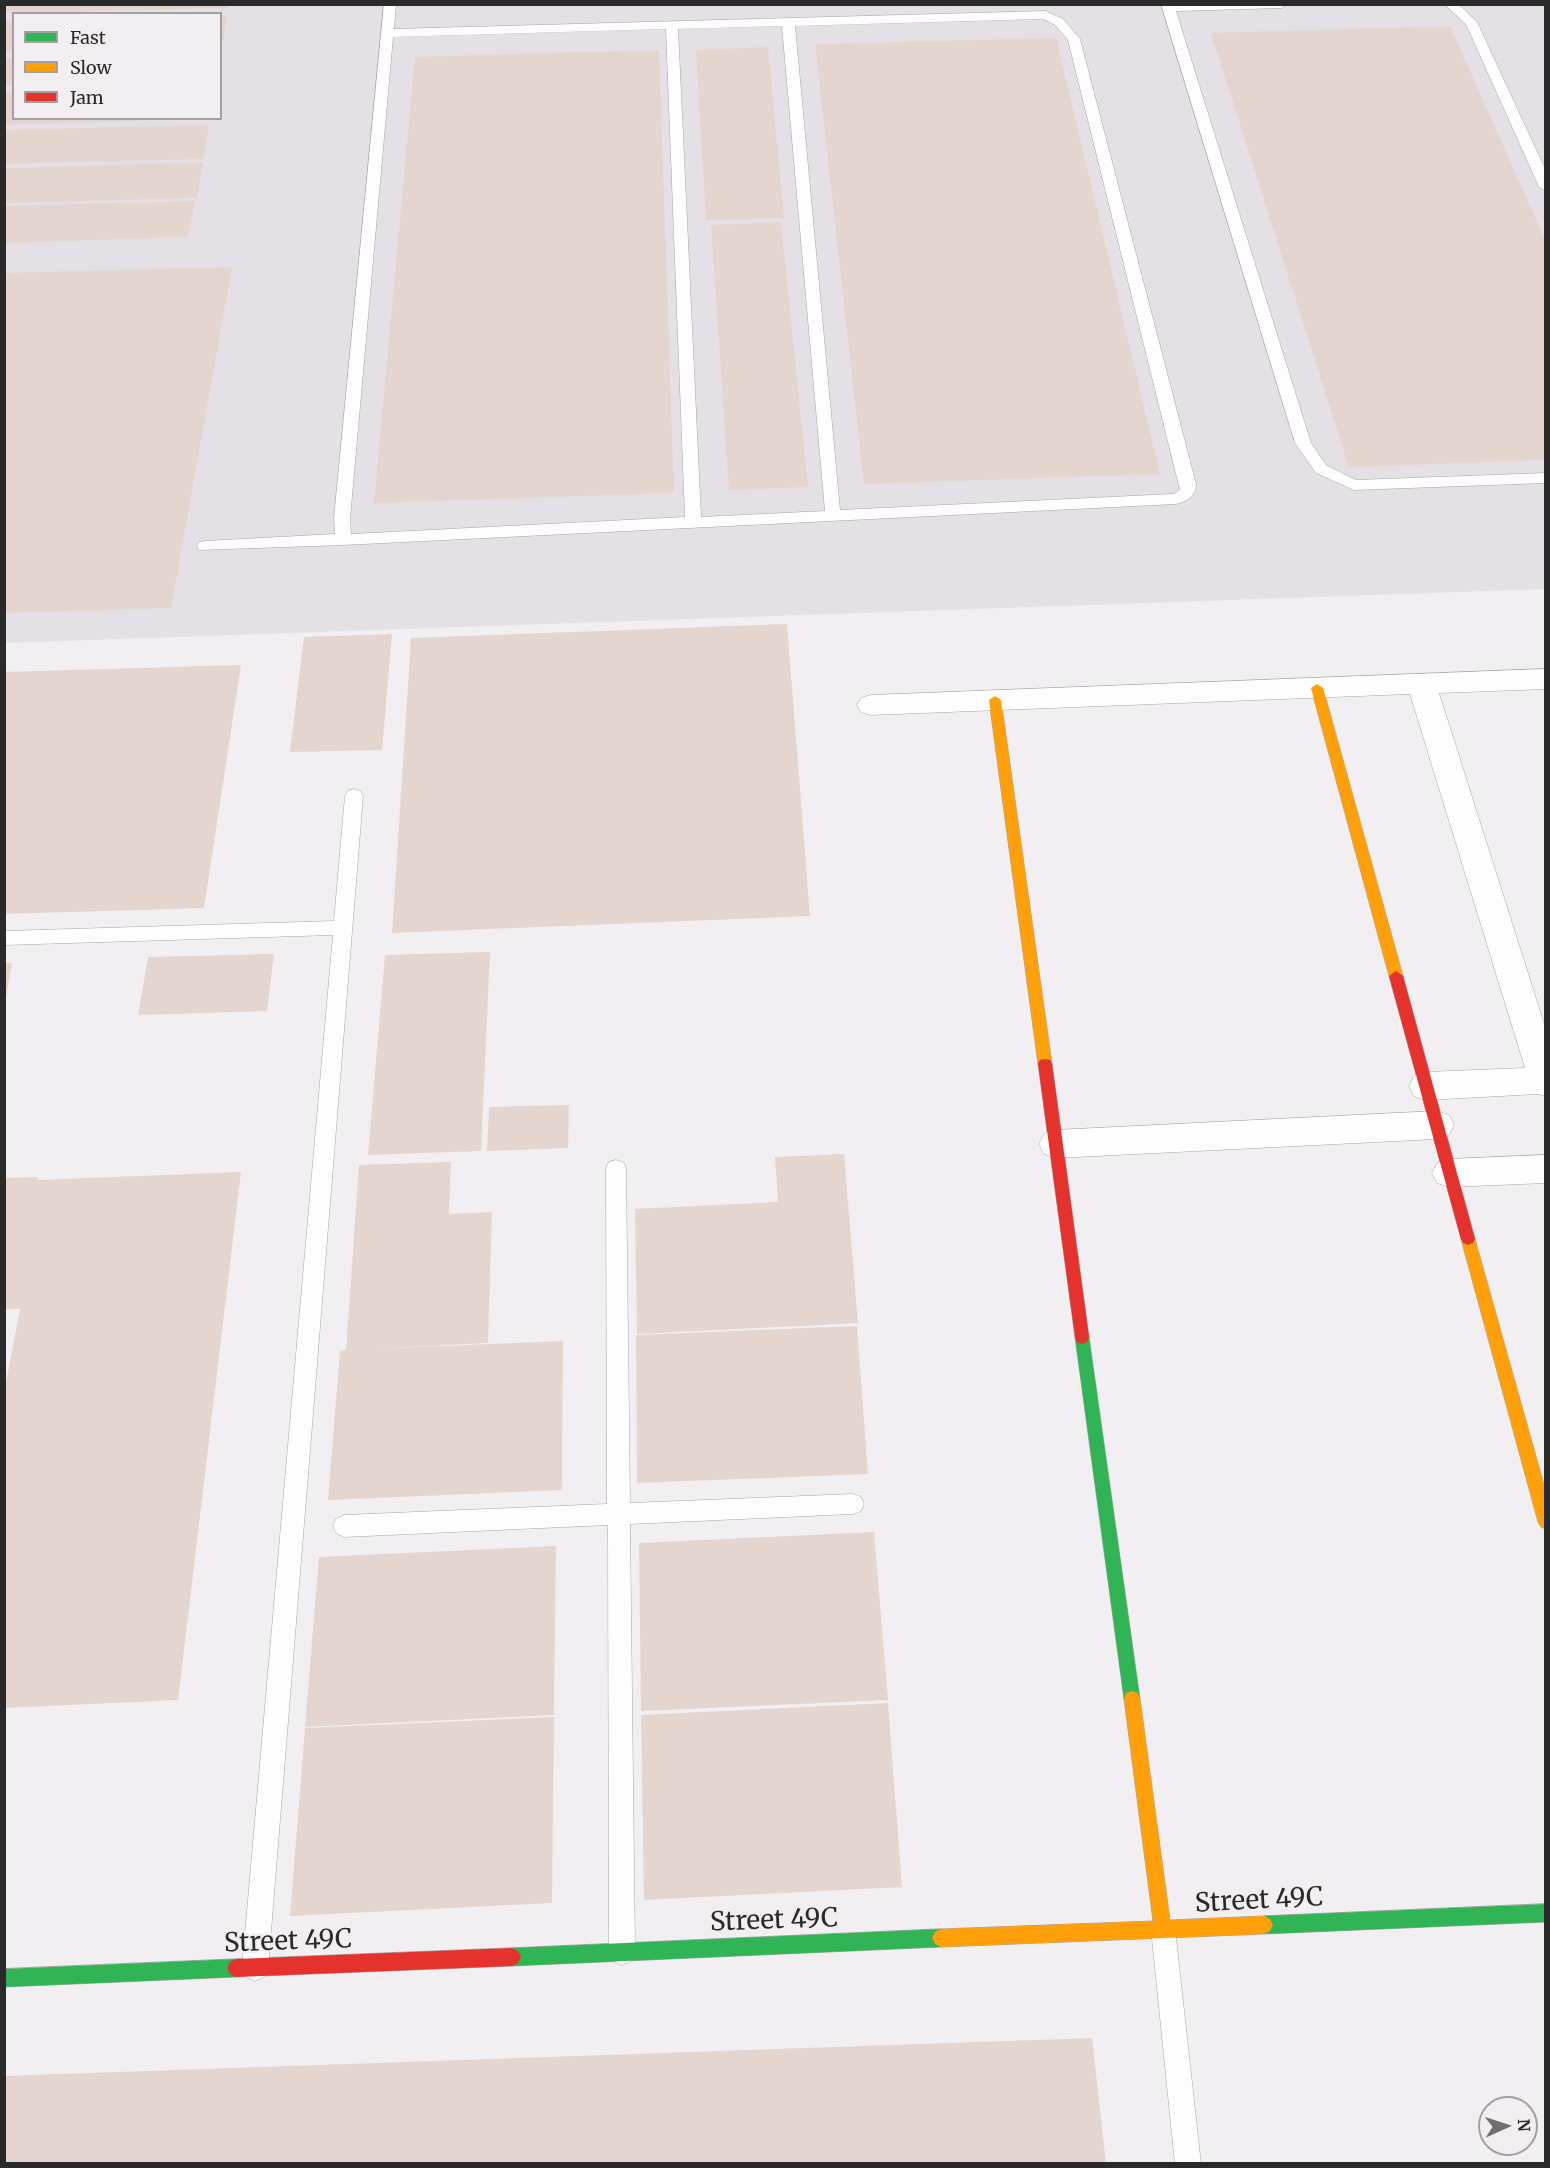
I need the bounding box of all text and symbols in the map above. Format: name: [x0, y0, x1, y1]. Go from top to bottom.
legend: [12, 12, 222, 120]
text: Fast: [70, 26, 106, 49]
text: Slow: [70, 56, 112, 79]
text: Jam: [70, 86, 104, 109]
street label: Street 49C: [1194, 1882, 1324, 1920]
street label: Street 49C: [709, 1903, 839, 1939]
street label: Street 49C: [223, 1924, 353, 1960]
north arrow: [1478, 2096, 1538, 2156]
text: N: [1514, 2118, 1534, 2132]

